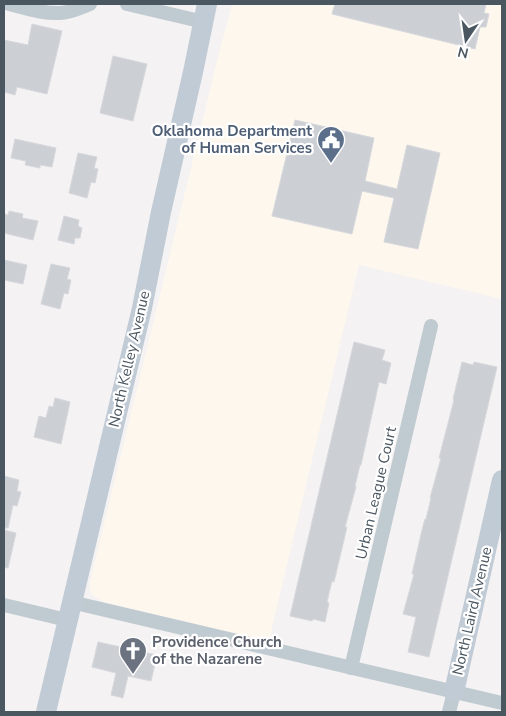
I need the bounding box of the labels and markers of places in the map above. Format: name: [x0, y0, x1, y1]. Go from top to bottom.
place label: Oklahoma Department of Human Services: [152, 121, 312, 158]
public building icon: Oklahoma Department of Human Services: [316, 125, 346, 164]
place label: Providence Church of the Nazarene: [152, 632, 282, 669]
church icon: Providence Church of the Nazarene: [118, 636, 148, 675]

